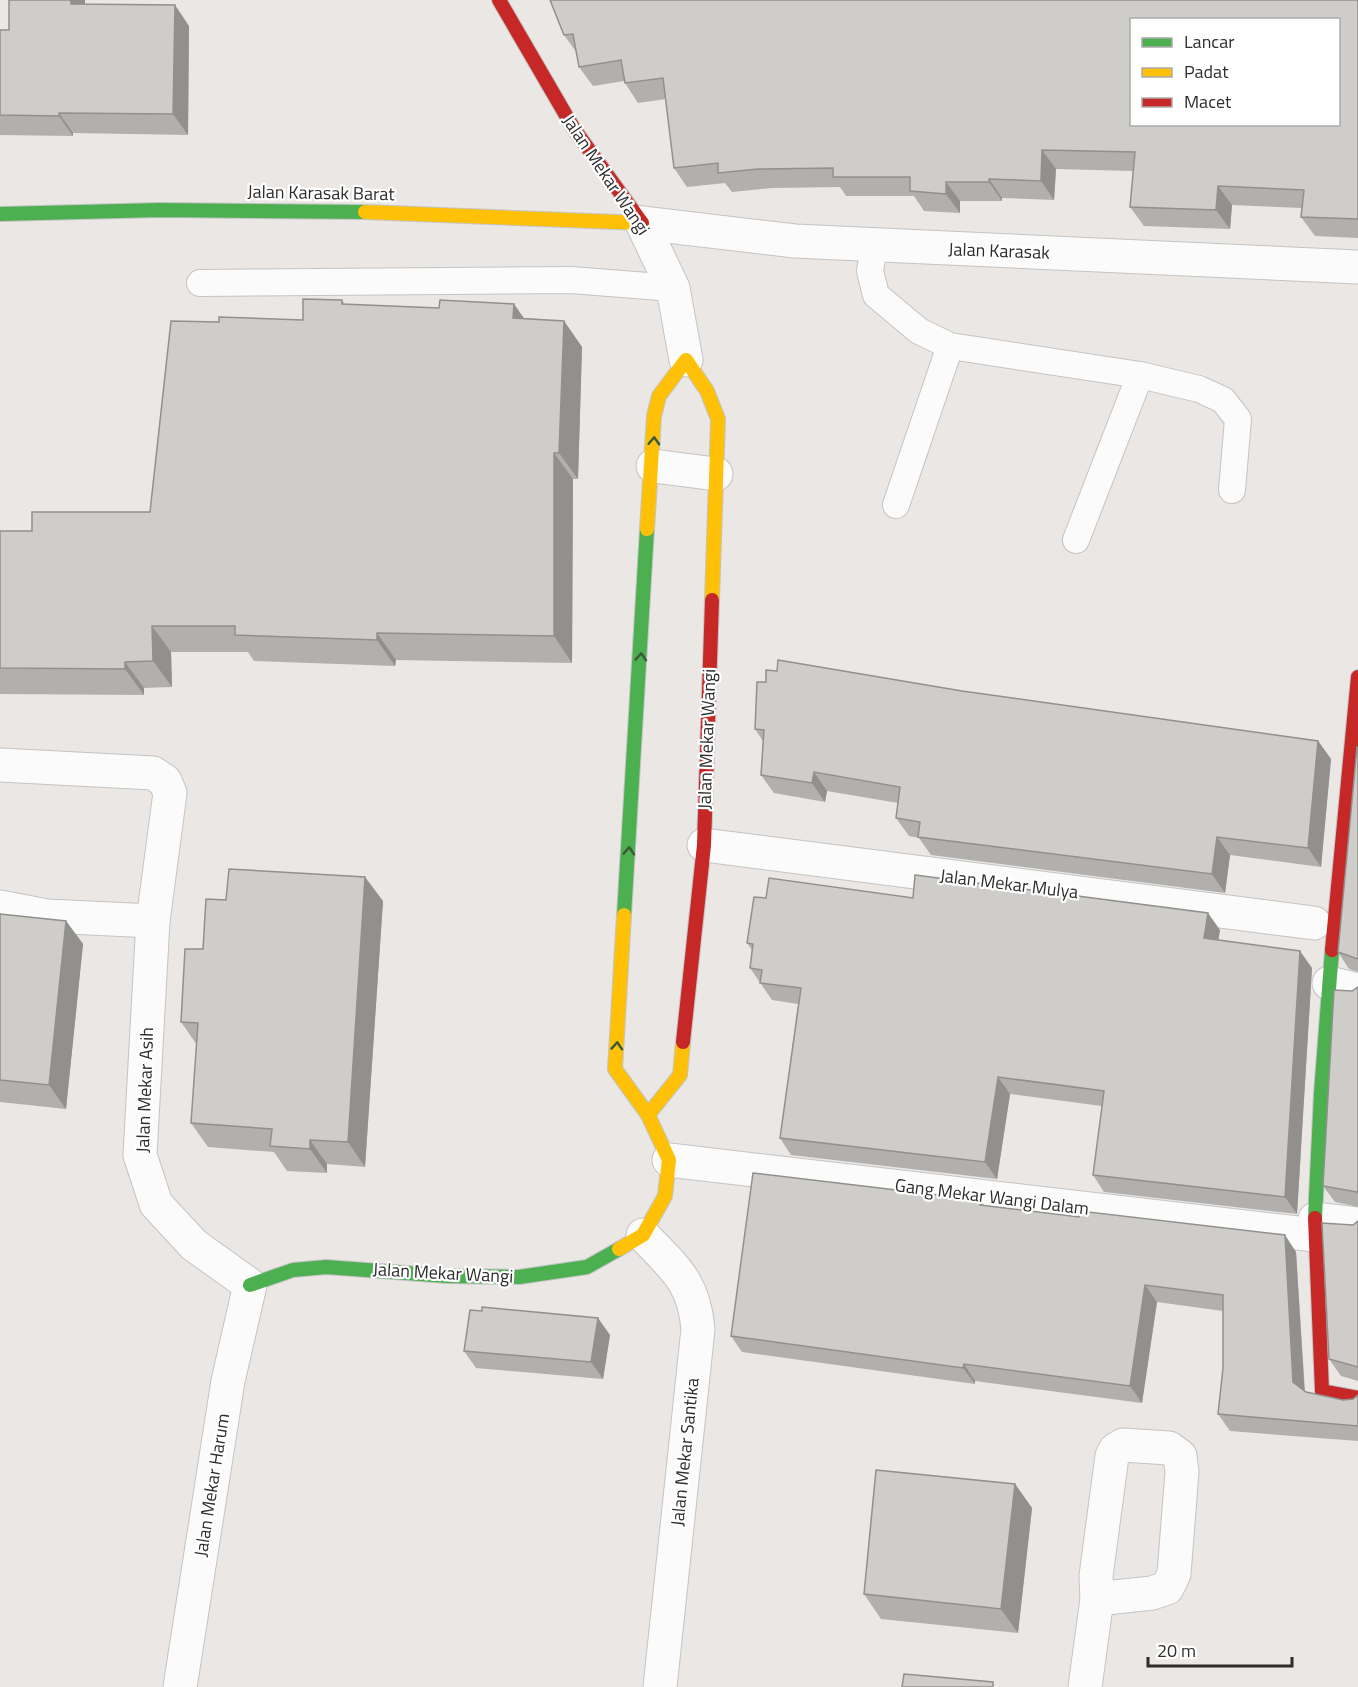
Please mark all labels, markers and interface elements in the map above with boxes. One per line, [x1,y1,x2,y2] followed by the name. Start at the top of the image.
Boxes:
[1130,18,1340,126] legend
[1184,28,1234,55] text: Lancar
[1184,58,1229,85] text: Padat
[1184,88,1232,115] text: Macet
[556,109,657,241] street label: Jalan Mekar Wangi
[247,178,395,207] street label: Jalan Karasak Barat
[948,235,1051,266] street label: Jalan Karasak
[647,436,660,445] one-way arrow
[634,652,647,661] one-way arrow
[691,668,722,810] street label: Jalan Mekar Wangi
[622,847,635,856] one-way arrow
[938,862,1080,905] street label: Jalan Mekar Mulya
[129,1027,160,1153] street label: Jalan Mekar Asih
[610,1041,623,1050] one-way arrow
[894,1171,1091,1222] street label: Gang Mekar Wangi Dalam
[372,1255,514,1290] street label: Jalan Mekar Wangi
[663,1376,706,1528] street label: Jalan Mekar Santika
[187,1411,236,1559] street label: Jalan Mekar Harum
[1148,1630,1292,1668] scale bar
[1157,1637,1196,1664] text: 20 m

